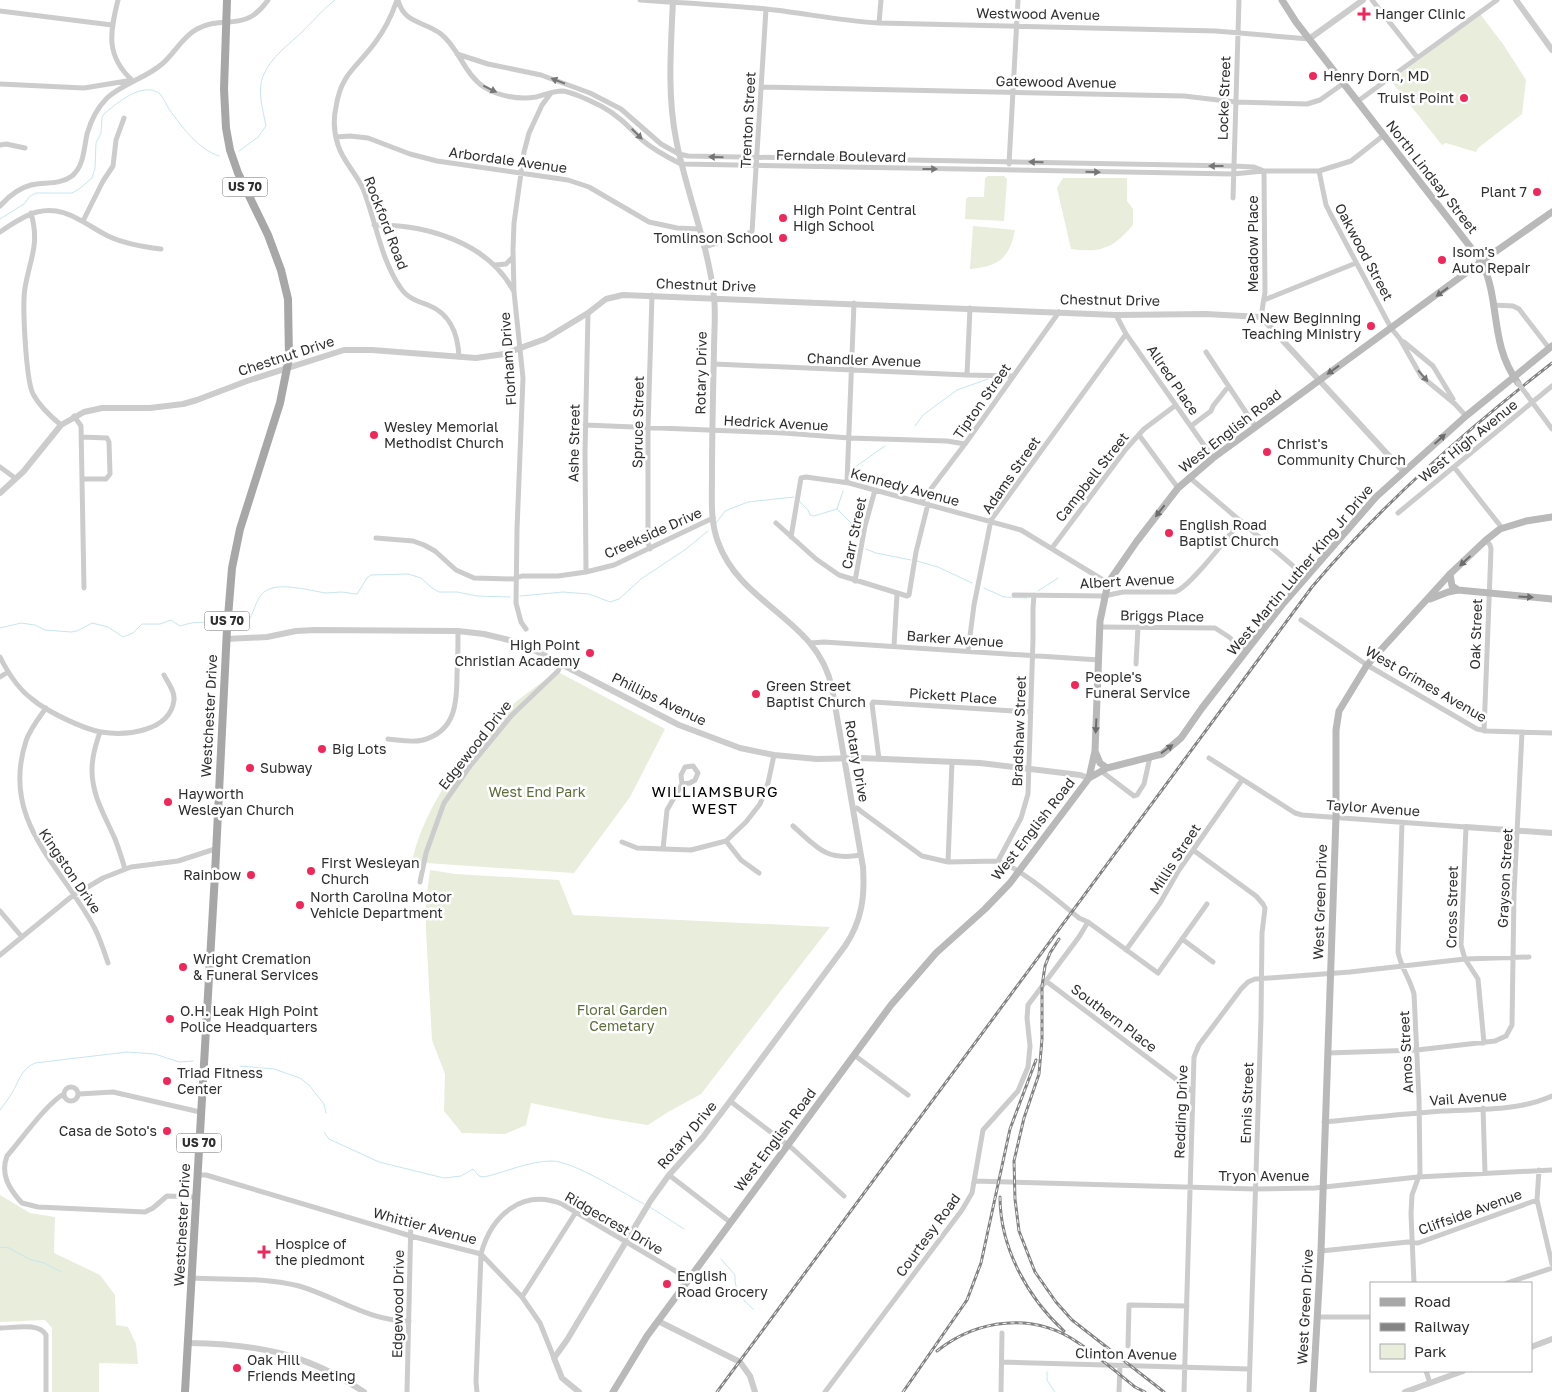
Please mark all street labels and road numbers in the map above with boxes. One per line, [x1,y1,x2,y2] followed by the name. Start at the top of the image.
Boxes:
[976,4,1100,23] street label: Westwood Avenue
[1214,55,1233,141] street label: Locke Street
[736,71,759,169] street label: Trenton Street
[995,72,1117,91] street label: Gatewood Avenue
[1383,117,1482,237] street label: North Lindsay Street
[448,143,568,176] street label: Arbordale Avenue
[776,146,906,165] street label: Ferndale Boulevard
[361,174,412,272] street label: Rockford Road
[222,178,268,196] road number: US 70
[1244,195,1261,293] street label: Meadow Place
[1332,200,1397,303] street label: Oakwood Street
[656,274,756,295] street label: Chestnut Drive
[1060,290,1160,309] street label: Chestnut Drive
[496,312,519,406] street label: Florham Drive
[691,331,710,415] street label: Rotary Drive
[236,332,336,379] street label: Chestnut Drive
[1144,341,1203,418] street label: Allred Place
[807,349,921,370] street label: Chandler Avenue
[949,360,1014,442] street label: Tipton Street
[628,376,647,468] street label: Spruce Street
[1175,385,1284,476] street label: West English Road
[1415,396,1520,486] street label: West High Avenue
[564,404,583,482] street label: Ashe Street
[723,411,829,434] street label: Hedrick Avenue
[1051,428,1132,525] street label: Campbell Street
[978,433,1044,517] street label: Adams Street
[849,464,962,509] street label: Kennedy Avenue
[1223,481,1376,659] street label: West Martin Luther King Jr Drive
[838,495,869,571] street label: Carr Street
[601,503,704,562] street label: Creekside Drive
[1079,570,1175,591] street label: Albert Avenue
[1466,598,1485,670] street label: Oak Street
[1120,606,1204,625] street label: Briggs Place
[204,612,250,630] road number: US 70
[906,627,1004,650] street label: Barker Avenue
[1362,642,1490,725] street label: West Grimes Avenue
[197,654,220,778] street label: Westchester Drive
[609,668,709,729] street label: Phillips Avenue
[1008,675,1029,787] street label: Bradshaw Street
[908,684,998,707] street label: Pickett Place
[435,697,515,793] street label: Edgewood Drive
[842,718,873,803] street label: Rotary Drive
[987,774,1078,883] street label: West English Road
[1326,796,1421,819] street label: Taylor Avenue
[1145,820,1204,897] street label: Millis Street
[36,825,105,916] street label: Kingston Drive
[1493,828,1516,928] street label: Grayson Street
[1309,844,1330,960] street label: West Green Drive
[1442,865,1461,949] street label: Cross Street
[1068,980,1161,1055] street label: Southern Place
[1395,1010,1416,1094] street label: Amos Street
[1237,1062,1256,1144] street label: Ennis Street
[1170,1065,1191,1159] street label: Redding Drive
[730,1085,819,1195] street label: West English Road
[1429,1086,1507,1109] street label: Vail Avenue
[653,1097,720,1172] street label: Rotary Drive
[176,1134,222,1152] road number: US 70
[170,1163,193,1287] street label: Westchester Drive
[1219,1167,1309,1184] street label: Tryon Avenue
[1416,1185,1524,1238] street label: Cliffside Avenue
[562,1187,667,1258] street label: Ridgecrest Drive
[892,1190,964,1280] street label: Courtesy Road
[371,1203,479,1248] street label: Whittier Avenue
[1293,1249,1316,1365] street label: West Green Drive
[388,1250,407,1358] street label: Edgewood Drive
[1075,1344,1177,1363] street label: Clinton Avenue

